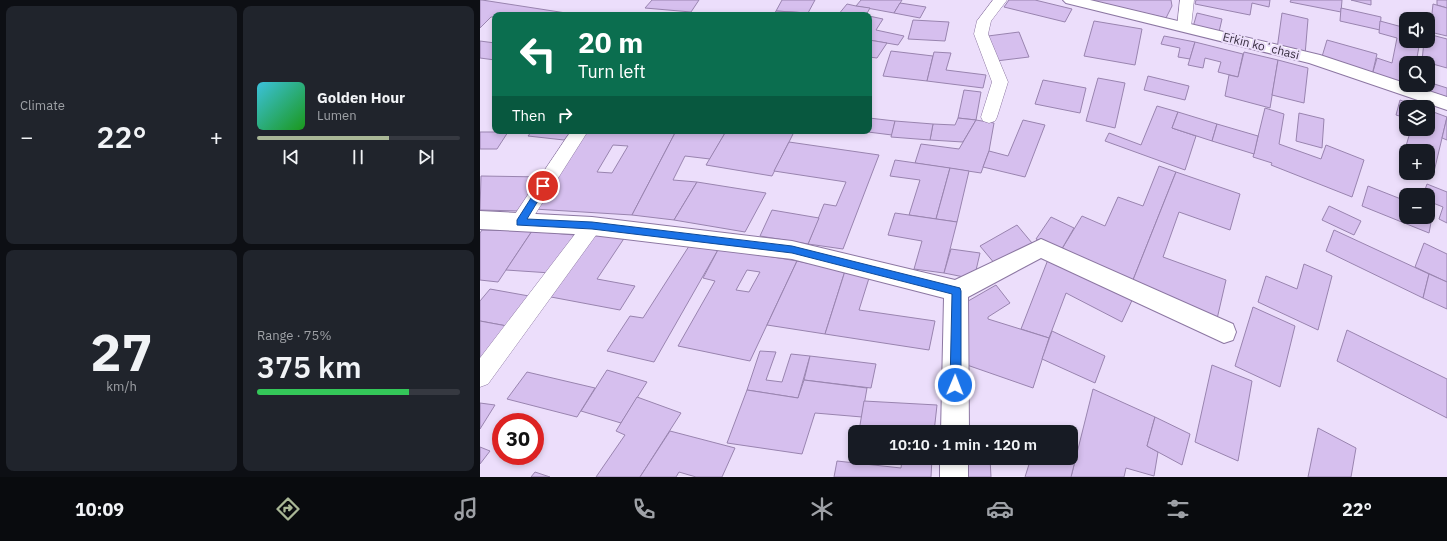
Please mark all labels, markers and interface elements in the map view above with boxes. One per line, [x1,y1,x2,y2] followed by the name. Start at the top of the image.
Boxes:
[1399,12,1435,224] map controls
[1399,12,1435,48] button: sound
[578,24,643,61] text: 20 m
[512,28,564,80] icon: left
[1221,29,1301,62] street label: Erkin koʻchasi
[1399,56,1435,92] button: search
[578,60,646,83] text: Turn left
[317,88,405,107] text: Golden Hour
[20,97,65,114] text: Climate
[1399,100,1435,136] button: layers
[554,104,576,126] icon: right
[512,106,546,125] text: Then
[317,107,357,124] text: Lumen
[96,117,147,156] text: 22°
[20,122,33,151] text: −
[210,122,223,151] text: +
[1399,144,1435,180] button: +
[280,146,302,168] icon: previous
[347,146,369,168] icon: pause
[415,146,437,168] icon: next
[526,169,560,203] pin
[532,175,554,197] icon: arrive
[1399,188,1435,224] button: −
[90,318,153,385] text: 27
[257,327,331,344] text: Range · 75%
[257,347,362,386] text: 375 km
[934,364,976,406] position arrow
[106,378,137,395] text: km/h
[492,413,544,465] speed limit sign: 30
[889,435,1037,454] text: 10:10 · 1 min · 120 m
[274,495,302,523] icon: directions
[452,495,480,523] icon: music
[630,495,658,523] icon: phone
[808,495,836,523] icon: climate
[986,495,1014,523] icon: car
[1164,495,1192,523] icon: filters
[75,498,124,521] text: 10:09
[1342,498,1372,521] text: 22°

